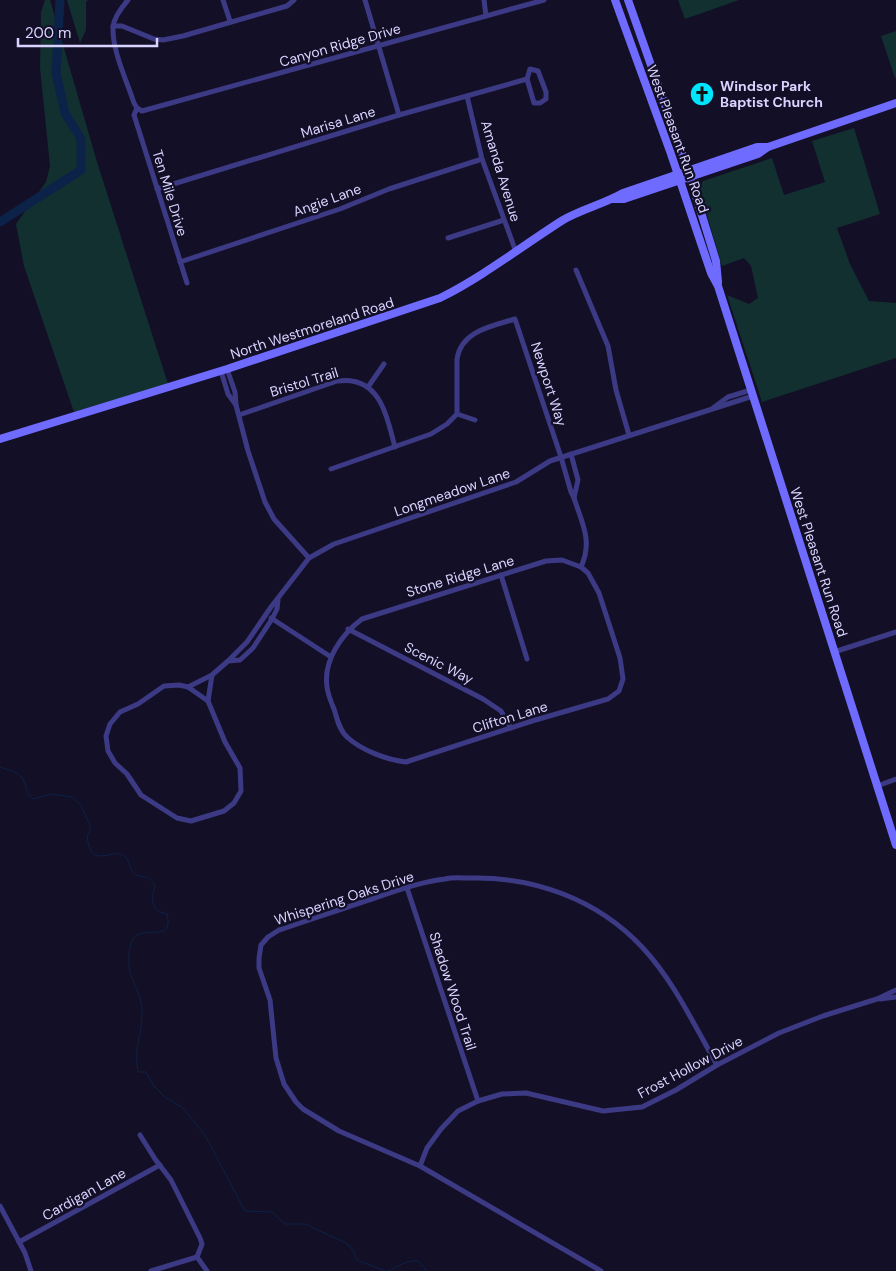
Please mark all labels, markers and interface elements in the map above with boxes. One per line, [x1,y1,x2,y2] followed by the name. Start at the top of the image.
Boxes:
[18,15,156,47] scale bar
[277,19,403,71] street label: Canyon Ridge Drive
[25,23,71,43] text: 200 m
[643,63,713,215] street label: West Pleasant Run Road
[720,77,823,111] place label: Windsor Park Baptist Church
[689,81,715,107] church icon: Windsor Park Baptist Church
[298,102,378,142] street label: Marisa Lane
[477,118,525,224] street label: Amanda Avenue
[148,148,192,238] street label: Ten Mile Drive
[290,179,364,221] street label: Angie Lane
[228,293,396,363] street label: North Westmoreland Road
[527,340,571,429] street label: Newport Way
[268,363,340,401] street label: Bristol Trail
[392,464,512,520] street label: Longmeadow Lane
[786,485,852,639] street label: West Pleasant Run Road
[404,551,516,601] street label: Stone Ridge Lane
[401,638,477,688] street label: Scenic Way
[470,697,550,737] street label: Clifton Lane
[272,867,416,929] street label: Whispering Oaks Drive
[425,930,481,1052] street label: Shadow Wood Trail
[634,1032,746,1102] street label: Frost Hollow Drive
[39,1164,129,1224] street label: Cardigan Lane

